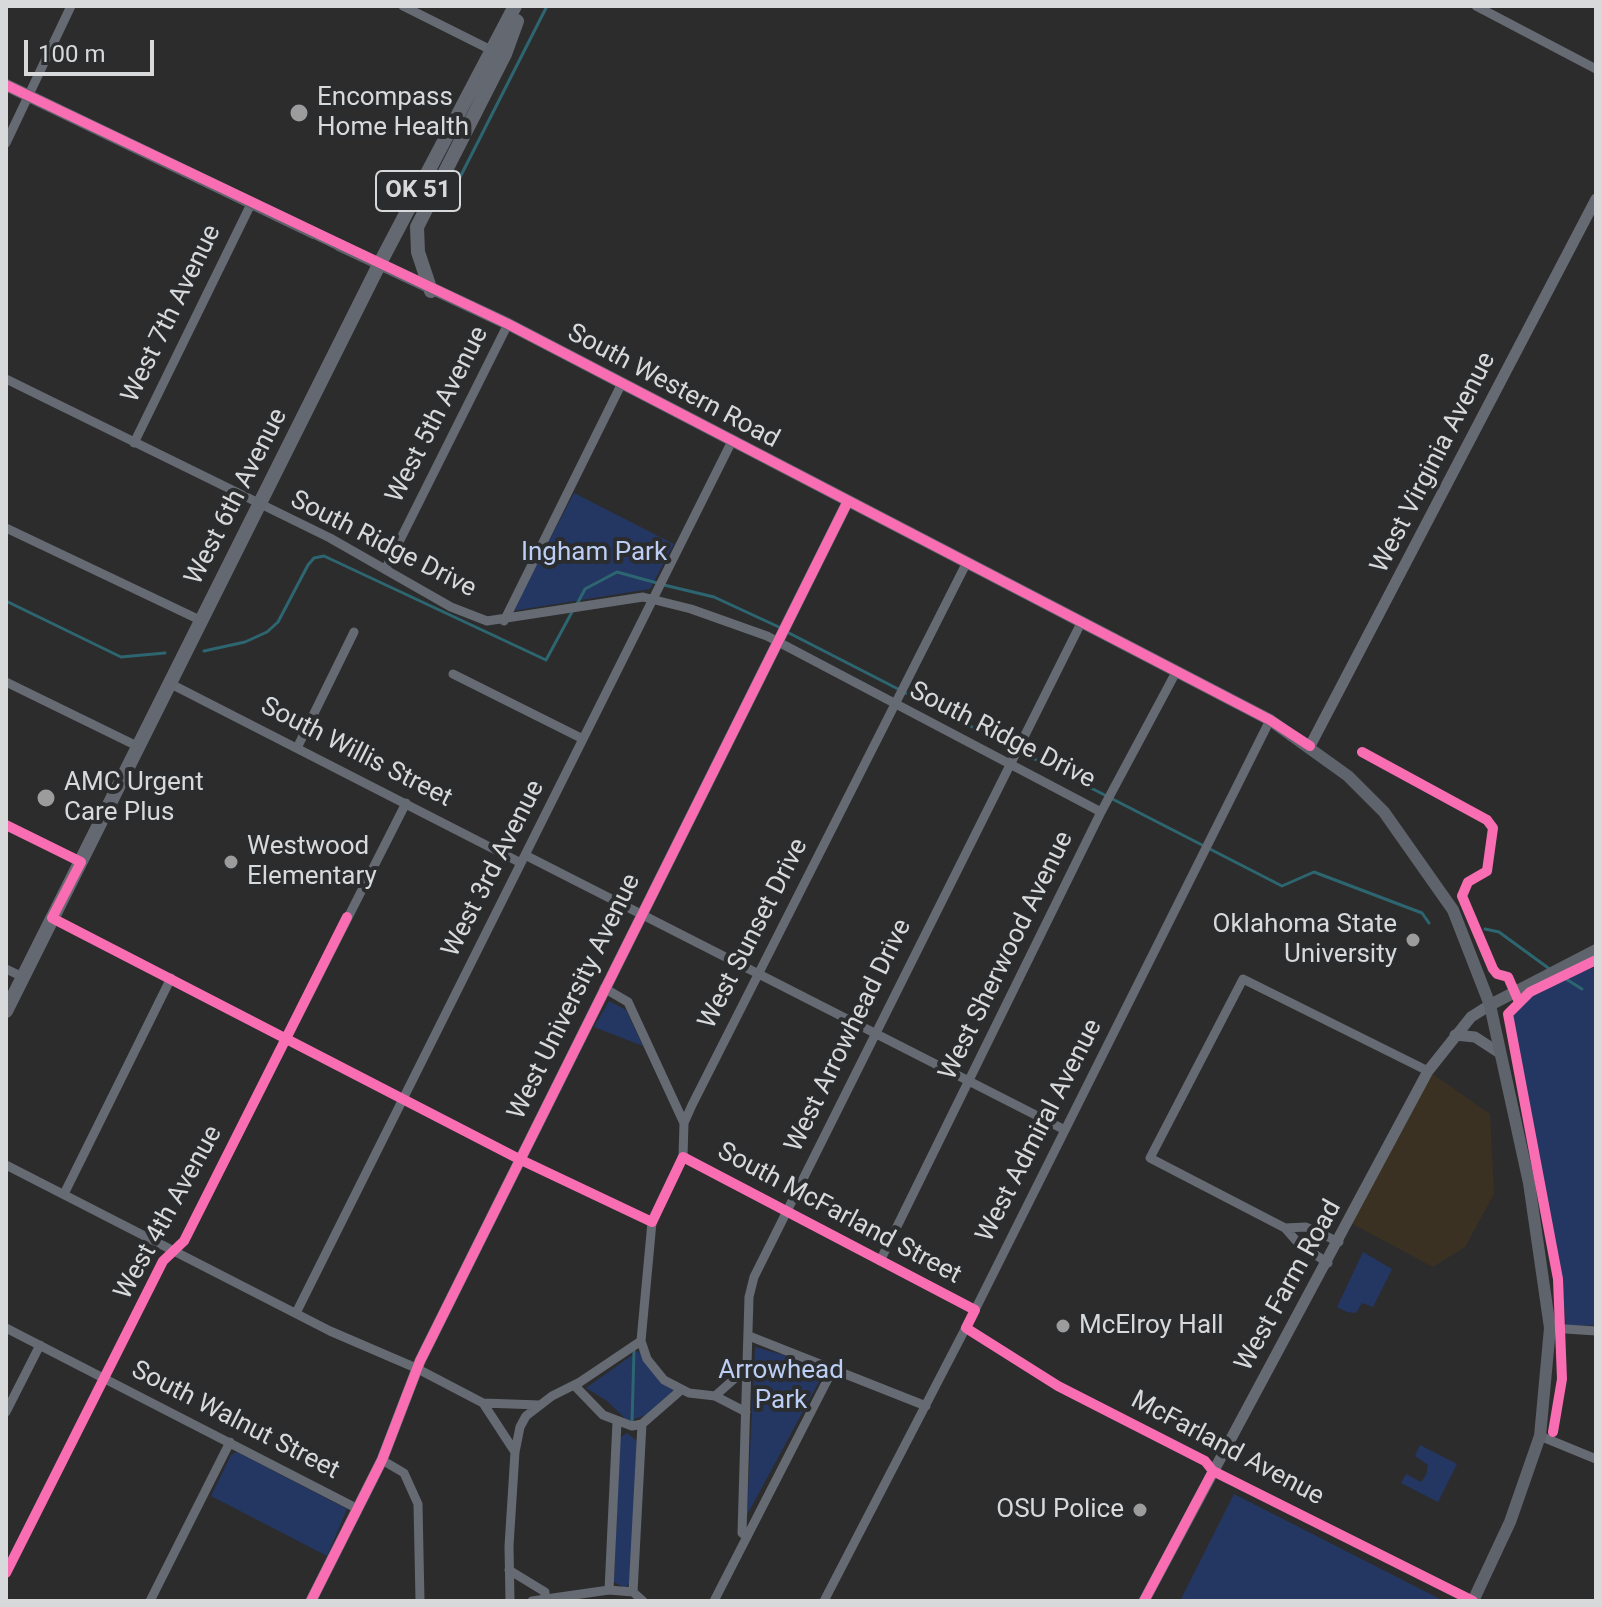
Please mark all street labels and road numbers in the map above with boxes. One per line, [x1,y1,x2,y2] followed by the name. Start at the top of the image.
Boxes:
[376,171,460,211] road number: OK 51
[116,220,228,408] street label: West 7th Avenue
[562,318,784,456] street label: South Western Road
[380,322,496,508] street label: West 5th Avenue
[1365,347,1503,579] street label: West Virginia Avenue
[179,404,295,590] street label: West 6th Avenue
[285,485,481,605] street label: South Ridge Drive
[904,676,1100,796] street label: South Ridge Drive
[255,691,457,815] street label: South Willis Street
[436,775,552,963] street label: West 3rd Avenue
[933,827,1081,1085] street label: West Sherwood Avenue
[693,834,815,1034] street label: West Sunset Drive
[502,869,648,1125] street label: West University Avenue
[779,914,919,1158] street label: West Arrowhead Drive
[970,1014,1110,1248] street label: West Admiral Avenue
[108,1121,230,1305] street label: West 4th Avenue
[712,1136,966,1292] street label: South McFarland Street
[1229,1195,1349,1377] street label: West Farm Road
[126,1355,344,1487] street label: South Walnut Street
[1125,1385,1329,1513] street label: McFarland Avenue

